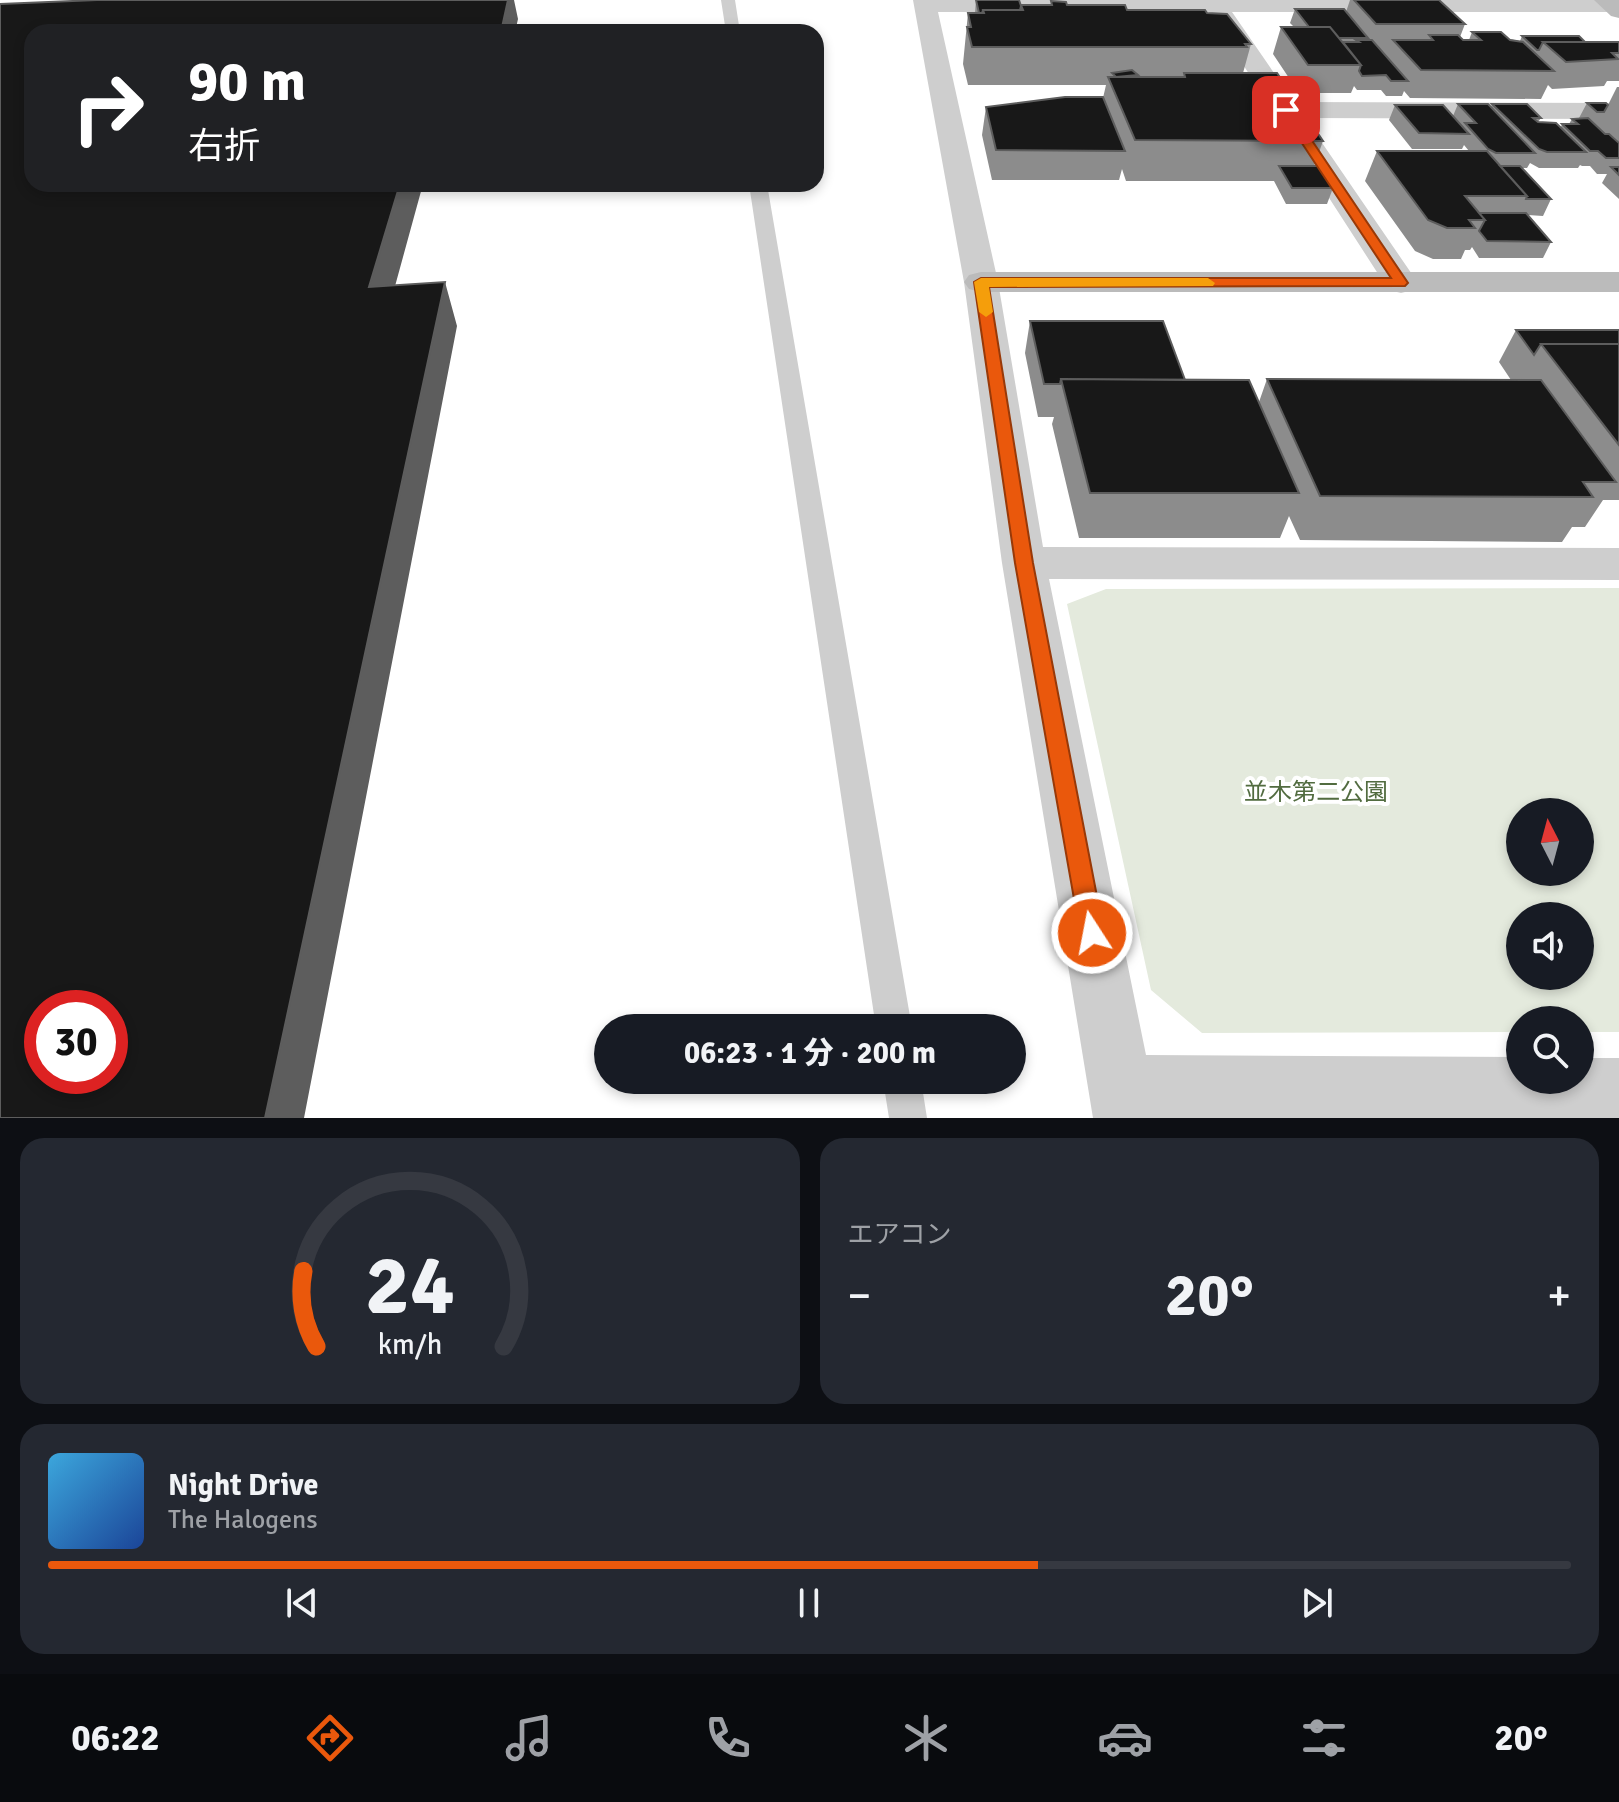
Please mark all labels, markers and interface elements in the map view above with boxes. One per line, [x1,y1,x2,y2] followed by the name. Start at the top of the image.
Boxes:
[188,47,306,116] text: 90 m
[56,56,160,160] icon: right
[1252,76,1320,144] pin
[1264,88,1308,132] icon: arrive
[188,124,260,169] text: 右折
[1244,777,1388,807] park label: 並木第二公園
[1506,798,1594,886] north arrow
[1506,798,1594,1094] map controls
[1050,891,1134,975] position arrow
[1506,902,1594,990] button: sound
[24,990,128,1094] speed limit sign: 30
[1506,1006,1594,1094] button: search
[684,1035,936,1072] text: 06:23 · 1 分 · 200 m
[848,1219,952,1251] text: エアコン
[365,1235,455,1337] text: 24
[1165,1259,1254,1333] text: 20°
[848,1269,871,1323] text: −
[1547,1269,1571,1323] text: +
[377,1327,442,1362] text: km/h
[168,1467,318,1504] text: Night Drive
[168,1504,318,1536] text: The Halogens
[280,1581,324,1625] icon: previous
[787,1581,831,1625] icon: pause
[1295,1581,1339,1625] icon: next
[302,1710,358,1766] icon: directions
[501,1710,557,1766] icon: music
[700,1710,756,1766] icon: phone
[898,1710,954,1766] icon: climate
[1097,1710,1153,1766] icon: car
[1296,1710,1352,1766] icon: filters
[71,1716,160,1761] text: 06:22
[1494,1716,1548,1761] text: 20°

